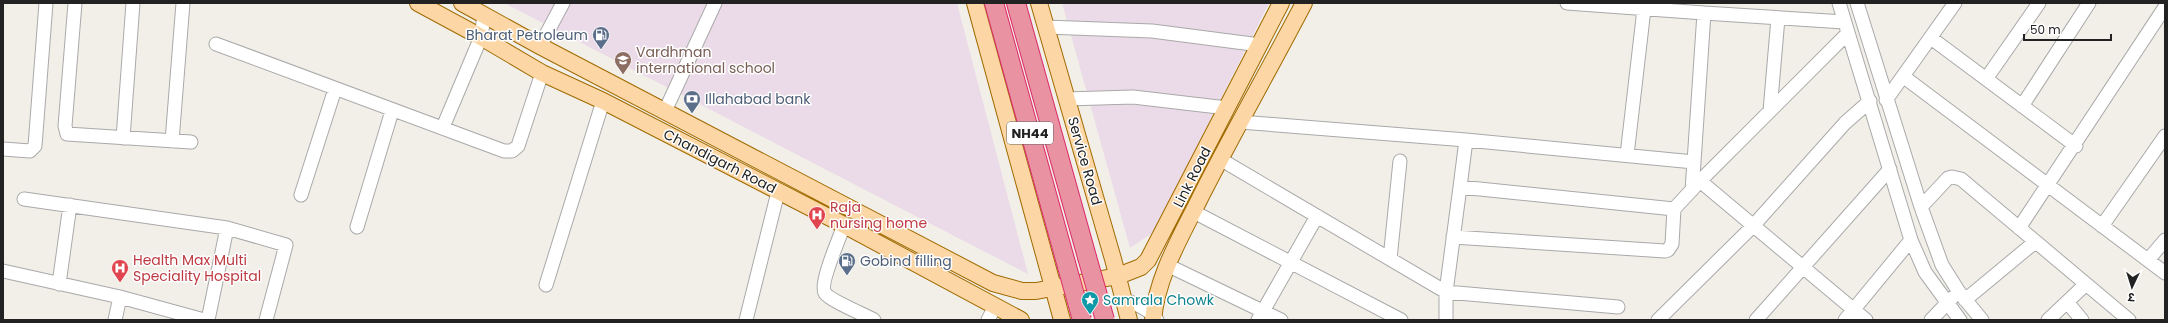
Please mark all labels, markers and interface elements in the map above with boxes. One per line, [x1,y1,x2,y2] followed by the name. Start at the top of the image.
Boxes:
[2024,16,2111,42] scale bar
[2030,21,2061,38] text: 50 m
[466,25,588,45] place label: Bharat Petroleum
[591,25,611,50] fuel station icon: Bharat Petroleum
[636,42,775,78] place label: Vardhman international school
[613,50,633,75] school or university icon: Vardhman international school
[682,89,702,114] bank icon: Illahabad bank
[705,89,811,109] place label: Illahabad bank
[1063,115,1107,207] street label: Service Road
[1007,122,1053,144] road number: NH44
[660,124,780,198] street label: Chandigarh Road
[1168,143,1216,211] street label: Link Road
[830,197,927,233] place label: Raja nursing home
[807,205,827,230] hospital icon: Raja nursing home
[133,250,261,286] place label: Health Max Multi Speciality Hospital
[837,251,857,276] fuel station icon: Gobind filling
[860,251,952,271] place label: Gobind filling
[110,258,130,283] hospital icon: Health Max Multi Speciality Hospital
[2112,267,2152,307] north arrow
[2127,289,2136,305] text: उ
[1080,290,1100,315] place icon: Samrala Chowk
[1103,290,1215,310] place label: Samrala Chowk

